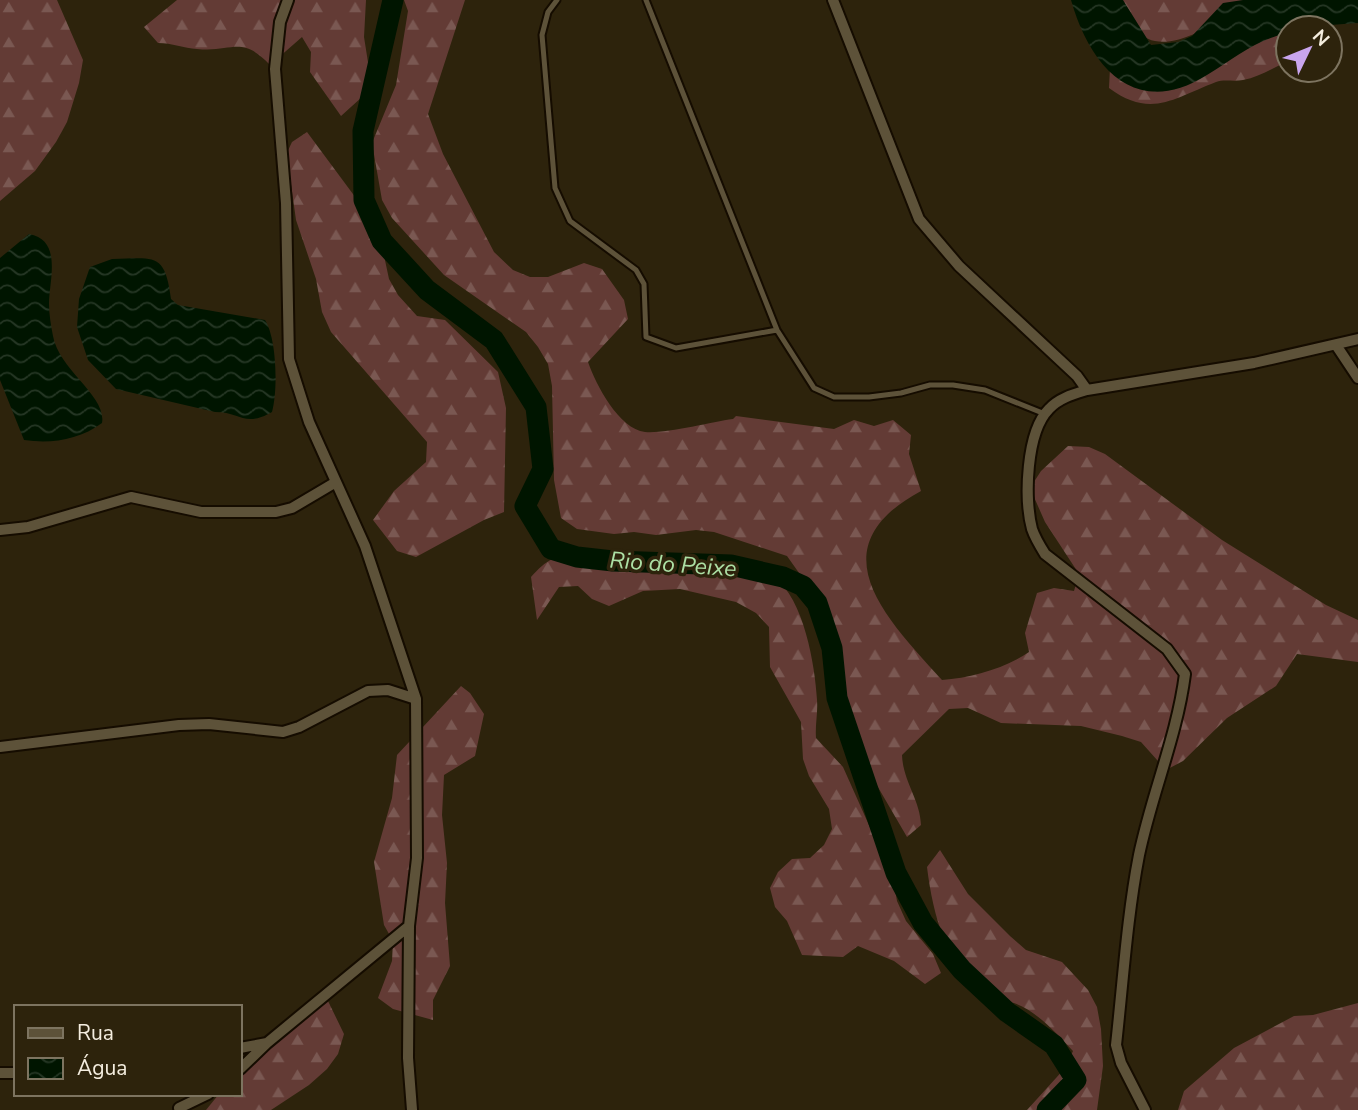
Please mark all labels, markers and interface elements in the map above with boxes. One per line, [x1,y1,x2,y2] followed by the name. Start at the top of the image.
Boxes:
[1274,14,1344,84] north arrow
[1306,24,1335,52] text: N
[608,545,737,584] water label: Rio do Peixe
[14,1005,242,1096] legend
[77,1019,114,1047] text: Rua
[77,1054,127,1082] text: Água

